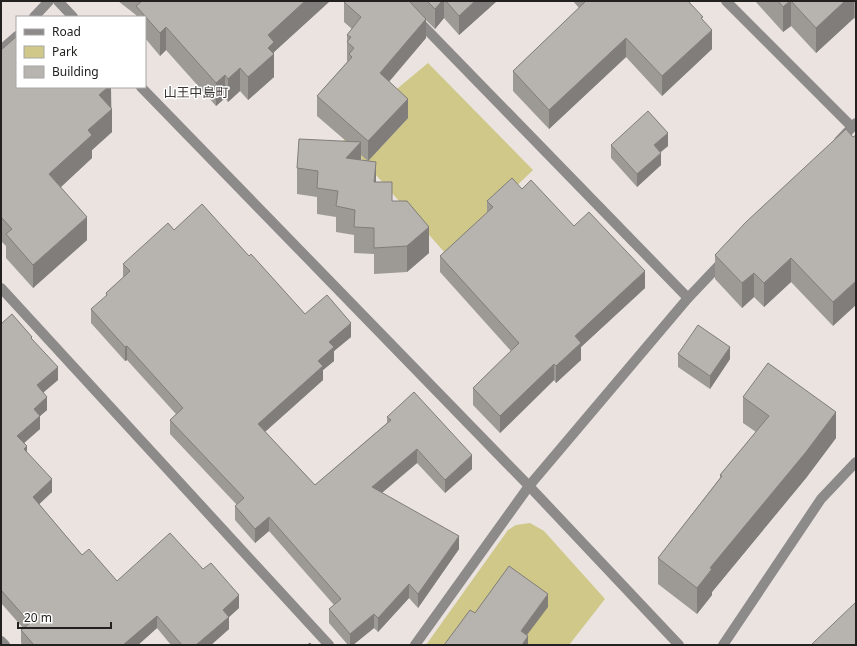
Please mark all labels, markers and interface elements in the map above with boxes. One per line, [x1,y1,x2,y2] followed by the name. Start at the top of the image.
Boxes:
[16,16,146,88] legend
[52,23,81,40] text: Road
[52,43,78,60] text: Park
[52,63,99,80] text: Building
[163,83,229,101] district label: 山王中島町
[18,604,111,630] scale bar
[24,609,52,626] text: 20 m

